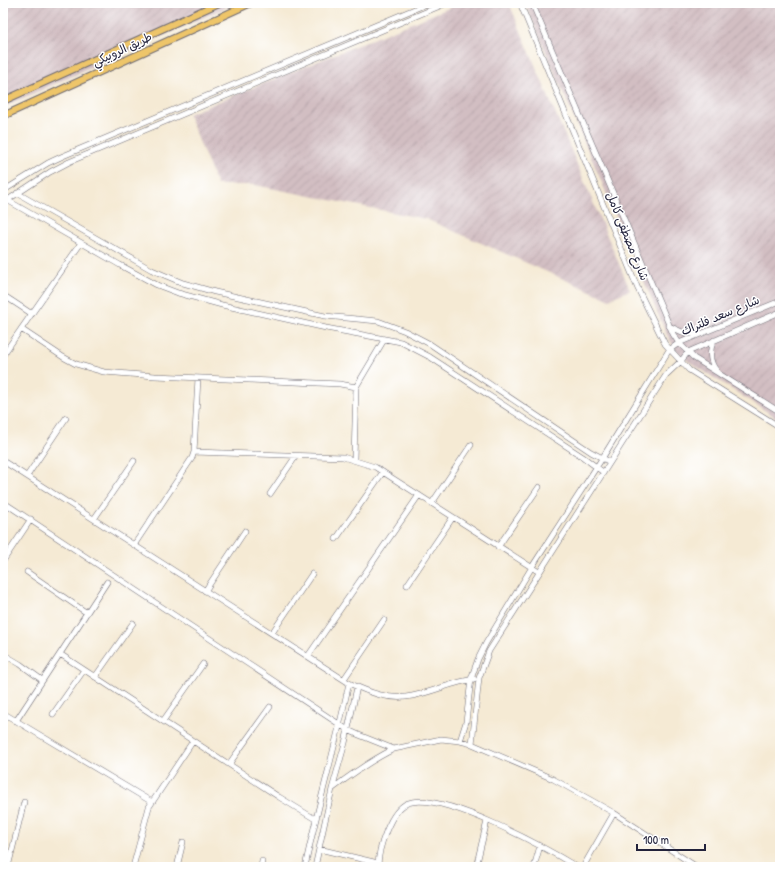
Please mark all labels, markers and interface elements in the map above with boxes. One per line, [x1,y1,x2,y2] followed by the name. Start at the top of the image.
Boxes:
[89,28,156,73] street label: طريق الروبيكي
[602,189,654,283] street label: شارع مصطفى كامل
[678,291,762,340] street label: شارع سعد فلتراك
[637,826,705,852] scale bar
[643,831,669,848] text: 100 m

